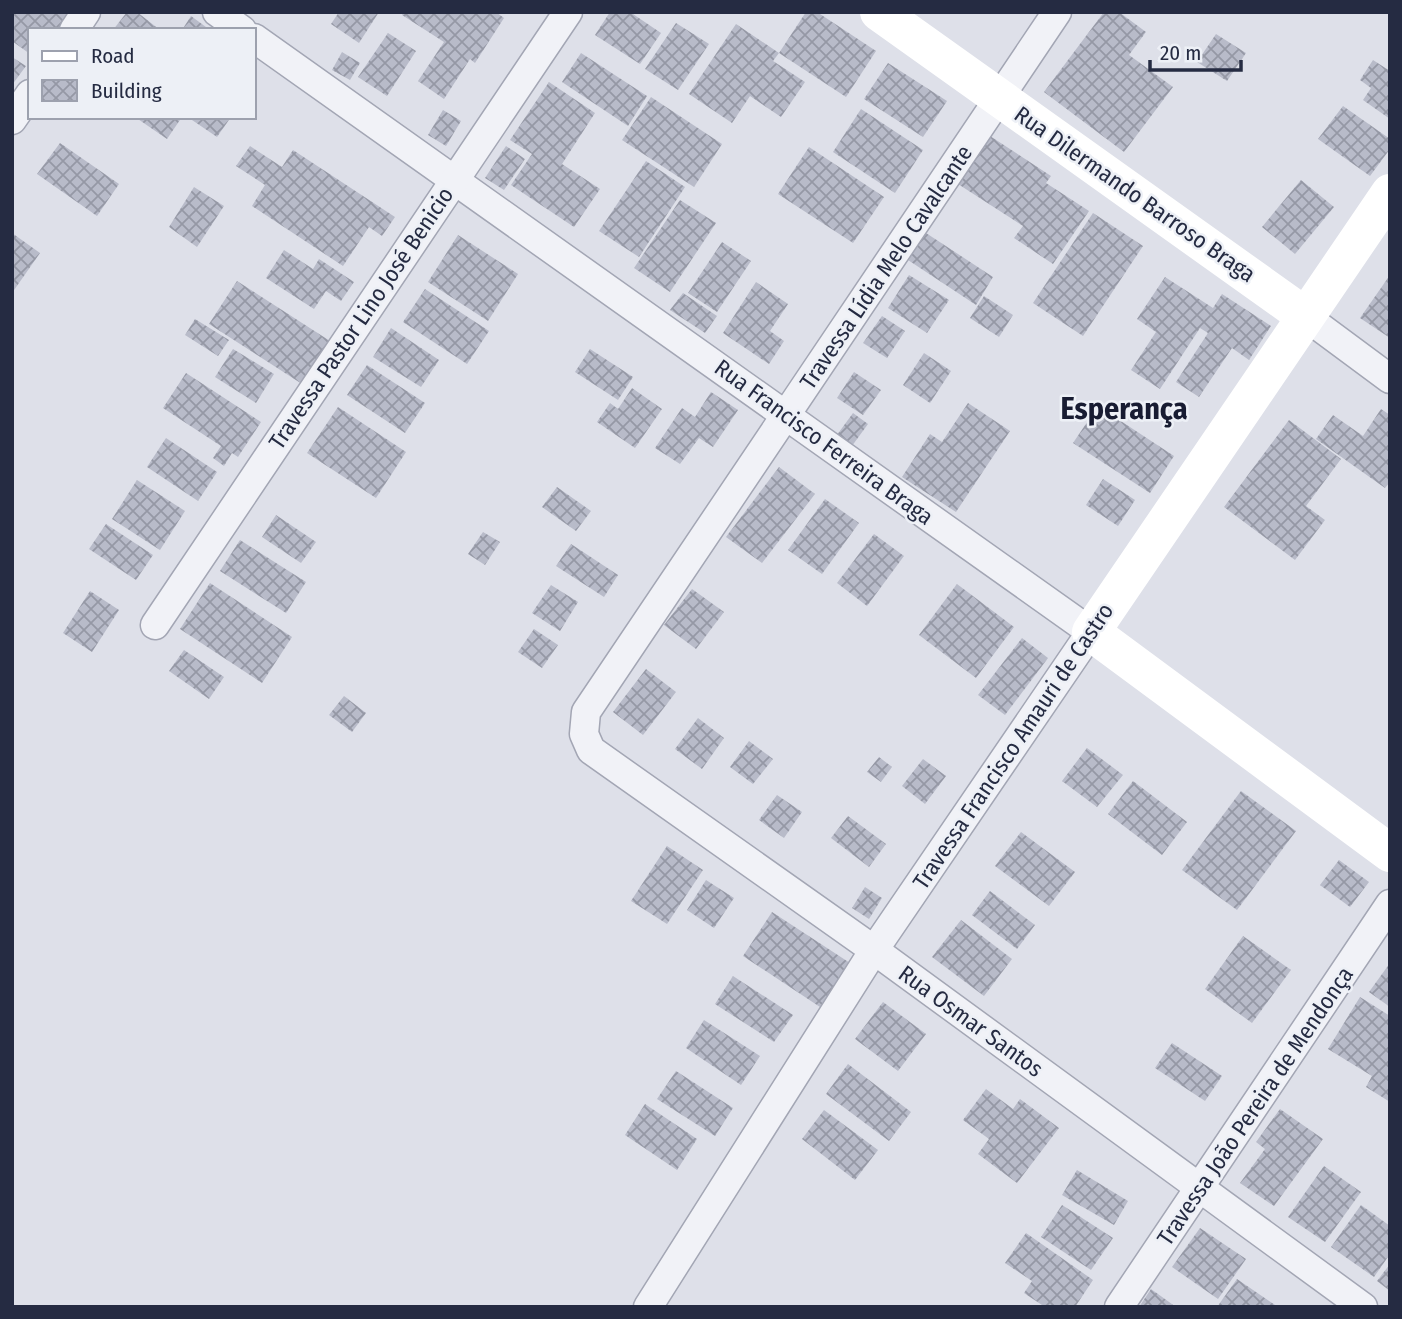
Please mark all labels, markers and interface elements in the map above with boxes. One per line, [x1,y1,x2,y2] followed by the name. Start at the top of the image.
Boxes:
[28,28,256,119] legend
[1150,28,1241,72] scale bar
[1160,40,1201,66] text: 20 m
[91,43,135,69] text: Road
[91,78,162,104] text: Building
[1009,100,1261,288] street label: Rua Dilermando Barroso Braga
[794,140,978,394] street label: Travessa Lídia Melo Cavalcante
[263,182,459,454] street label: Travessa Pastor Lino José Benicio
[709,353,939,531] street label: Rua Francisco Ferreira Braga
[1060,391,1188,428] district label: Esperança
[907,598,1119,894] street label: Travessa Francisco Amauri de Castro
[893,959,1049,1083] street label: Rua Osmar Santos
[1151,961,1359,1251] street label: Travessa João Pereira de Mendonça

